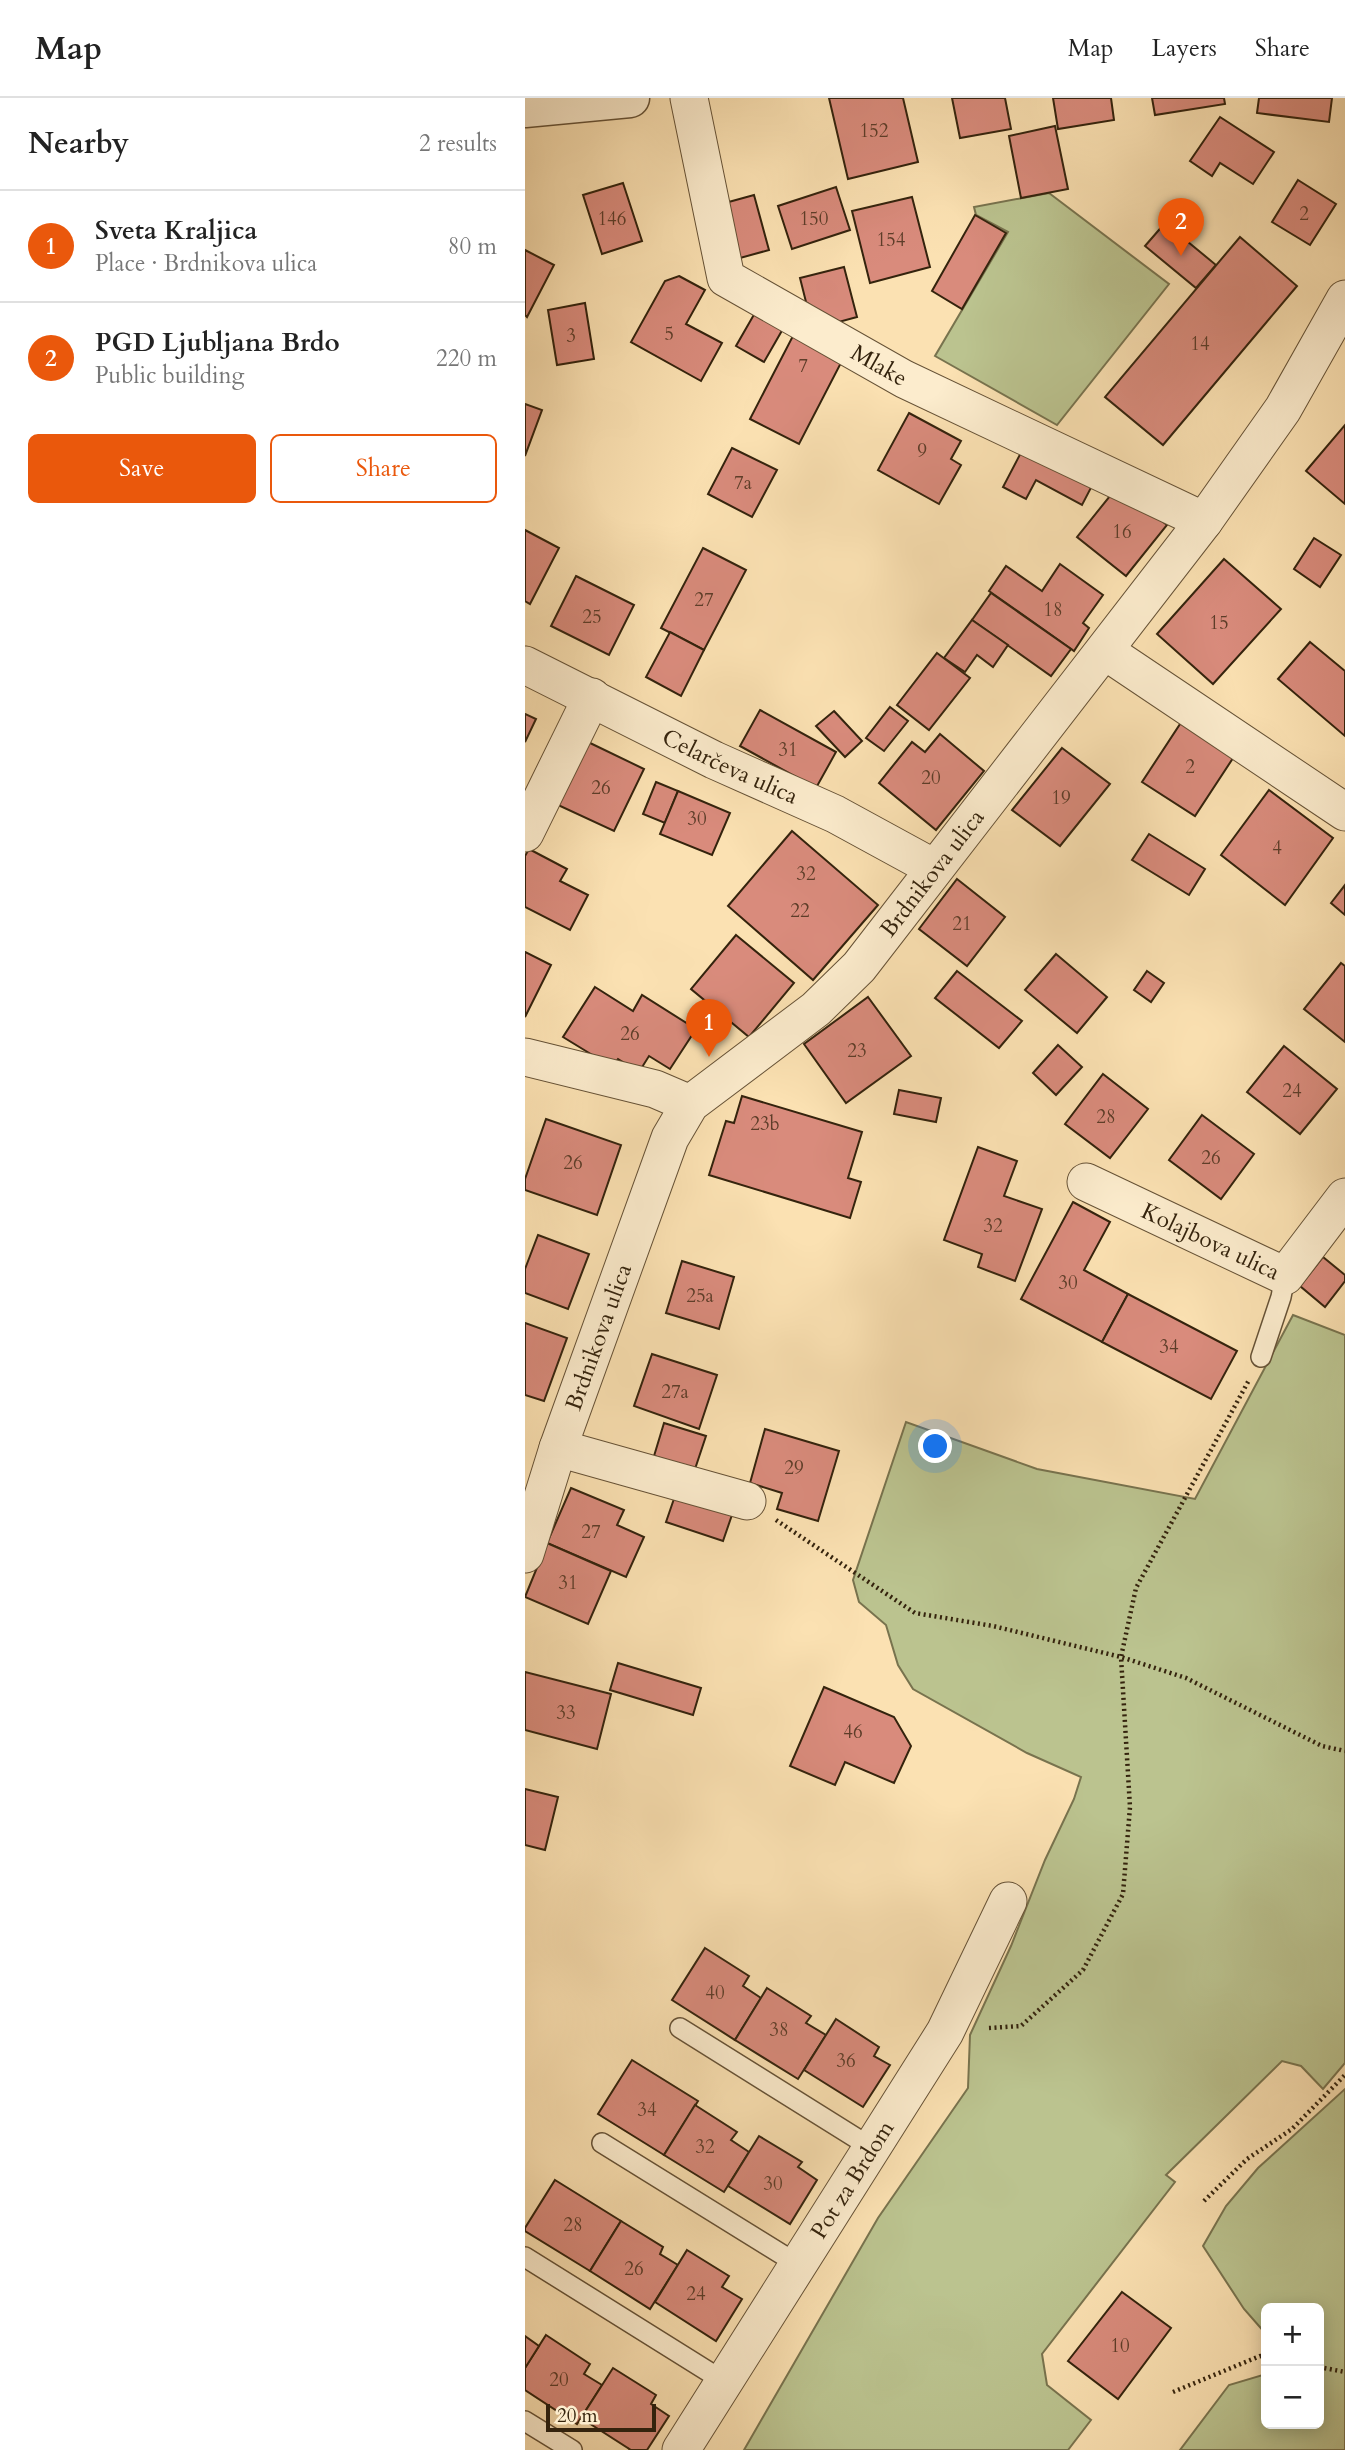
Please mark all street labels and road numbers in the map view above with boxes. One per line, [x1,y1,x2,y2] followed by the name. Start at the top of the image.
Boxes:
[845,337,913,394] street label: Mlake
[657,722,803,812] street label: Celarčeva ulica
[873,803,992,943] street label: Brdnikova ulica
[1136,1195,1285,1287] street label: Kolajbova ulica
[558,1260,639,1415] street label: Brdnikova ulica
[803,2114,902,2245] street label: Pot za Brdom

